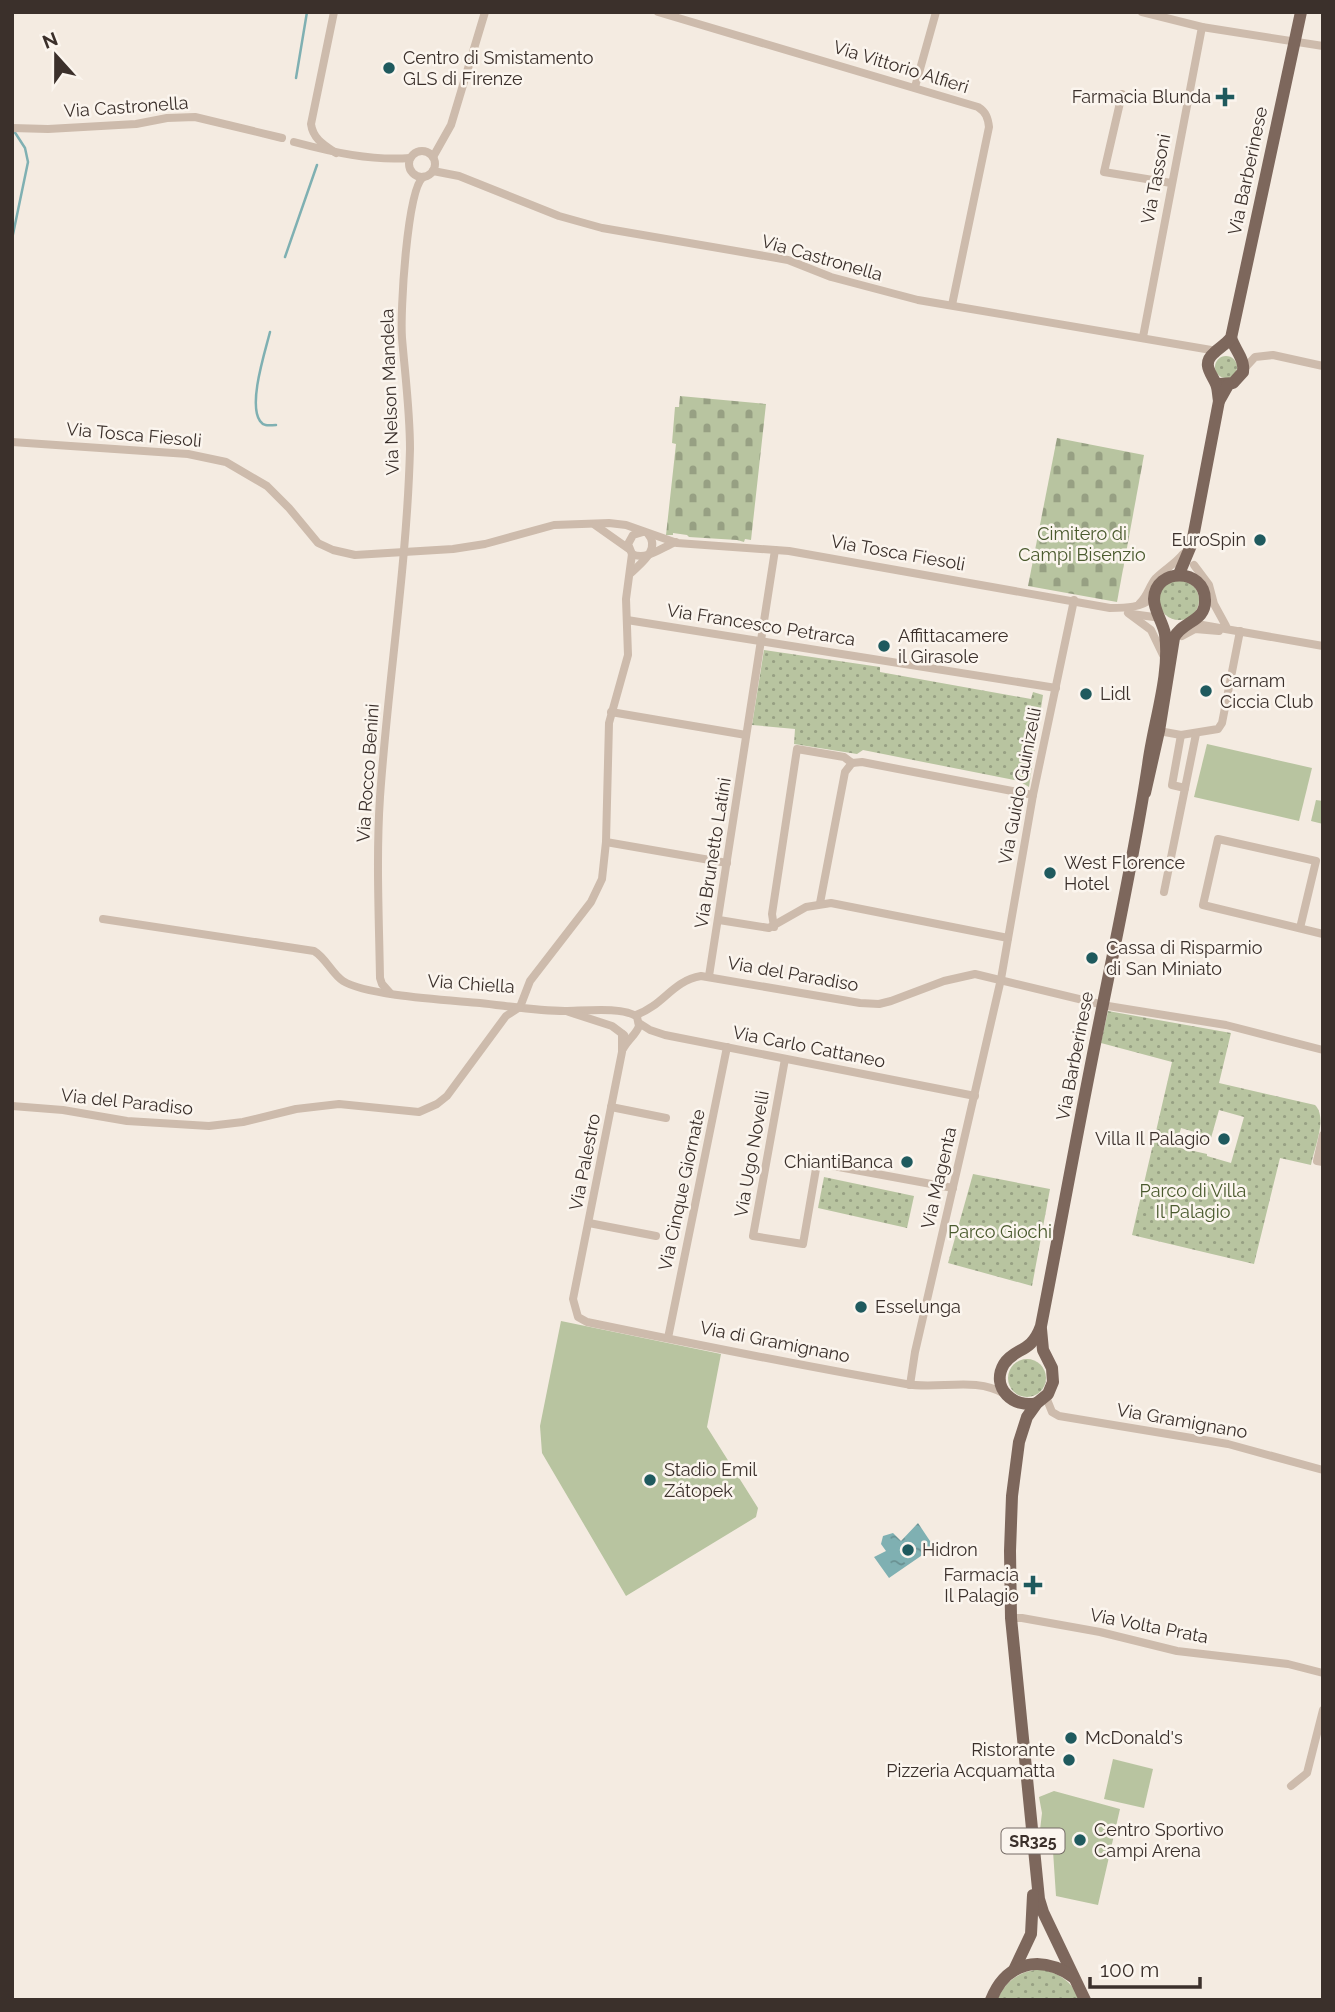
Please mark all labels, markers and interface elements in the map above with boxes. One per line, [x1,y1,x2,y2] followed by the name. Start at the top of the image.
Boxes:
[21,21,91,91] north arrow
[39,27,61,53] text: N
[831,36,971,97] street label: Via Vittorio Alfieri
[403,47,594,89] place label: Centro di Smistamento GLS di Firenze
[381,60,397,76] marker: Centro di Smistamento GLS di Firenze
[1072,86,1211,107] place label: Farmacia Blunda
[1217,89,1233,105] marker: Farmacia Blunda
[63,92,189,121] street label: Via Castronella
[1224,104,1271,237] street label: Via Barberinese
[1136,132,1175,226] street label: Via Tassoni
[759,230,885,285] street label: Via Castronella
[376,308,403,476] street label: Via Nelson Mandela
[65,418,203,451] street label: Via Tosca Fiesoli
[1018,523,1146,565] park label: Cimitero di Campi Bisenzio
[1171,529,1246,550] place label: EuroSpin
[829,530,967,575] street label: Via Tosca Fiesoli
[1252,532,1268,548] marker: EuroSpin
[665,599,857,650] street label: Via Francesco Petrarca
[898,625,1009,667] place label: Affittacamere il Girasole
[876,638,892,654] marker: Affittacamere il Girasole
[1220,670,1313,712] place label: Carnam Ciccia Club
[1100,683,1131,704] place label: Lidl
[1198,683,1214,699] marker: Carnam Ciccia Club
[1078,686,1094,702] marker: Lidl
[352,703,383,843] street label: Via Rocco Benini
[994,706,1045,866] street label: Via Guido Guinizelli
[690,776,735,930] street label: Via Brunetto Latini
[1064,852,1186,894] place label: West Florence Hotel
[1042,865,1058,881] marker: West Florence Hotel
[1106,937,1263,979] place label: Cassa di Risparmio di San Miniato
[1084,950,1100,966] marker: Cassa di Risparmio di San Miniato
[726,952,861,995] street label: Via del Paradiso
[427,970,515,997] street label: Via Chiella
[1052,989,1097,1122] street label: Via Barberinese
[731,1021,887,1072] street label: Via Carlo Cattaneo
[60,1084,194,1119] street label: Via del Paradiso
[730,1089,773,1219] street label: Via Ugo Novelli
[654,1107,709,1273] street label: Via Cinque Giornate
[565,1111,604,1212] street label: Via Palestro
[917,1125,960,1231] street label: Via Magenta
[1095,1128,1210,1149] place label: Villa Il Palagio
[1216,1131,1232,1147] marker: Villa Il Palagio
[784,1151,893,1172] place label: ChiantiBanca
[899,1154,915,1170] marker: ChiantiBanca
[1140,1180,1246,1222] park label: Parco di Villa Il Palagio
[948,1221,1052,1242] park label: Parco Giochi
[875,1296,961,1317] place label: Esselunga
[853,1299,869,1315] marker: Esselunga
[698,1317,852,1366] street label: Via di Gramignano
[1115,1399,1249,1442] street label: Via Gramignano
[664,1459,757,1501] place label: Stadio Emil Zátopek
[642,1472,658,1488] marker: Stadio Emil Zátopek
[922,1539,978,1560] place label: Hidron
[900,1542,916,1558] marker: Hidron
[943,1564,1019,1606] place label: Farmacia Il Palagio
[1025,1577,1041,1593] marker: Farmacia Il Palagio
[1088,1604,1210,1647] street label: Via Volta Prata
[1085,1727,1183,1748] place label: McDonald's
[1063,1730,1079,1746] marker: McDonald's
[886,1739,1055,1781] place label: Ristorante Pizzeria Acquamatta
[1061,1752,1077,1768] marker: Ristorante Pizzeria Acquamatta
[1094,1819,1224,1861] place label: Centro Sportivo Campi Arena
[1002,1828,1064,1854] road number: SR325
[1072,1832,1088,1848] marker: Centro Sportivo Campi Arena
[1090,1946,1200,1990] scale bar
[1100,1957,1159,1982] text: 100 m

